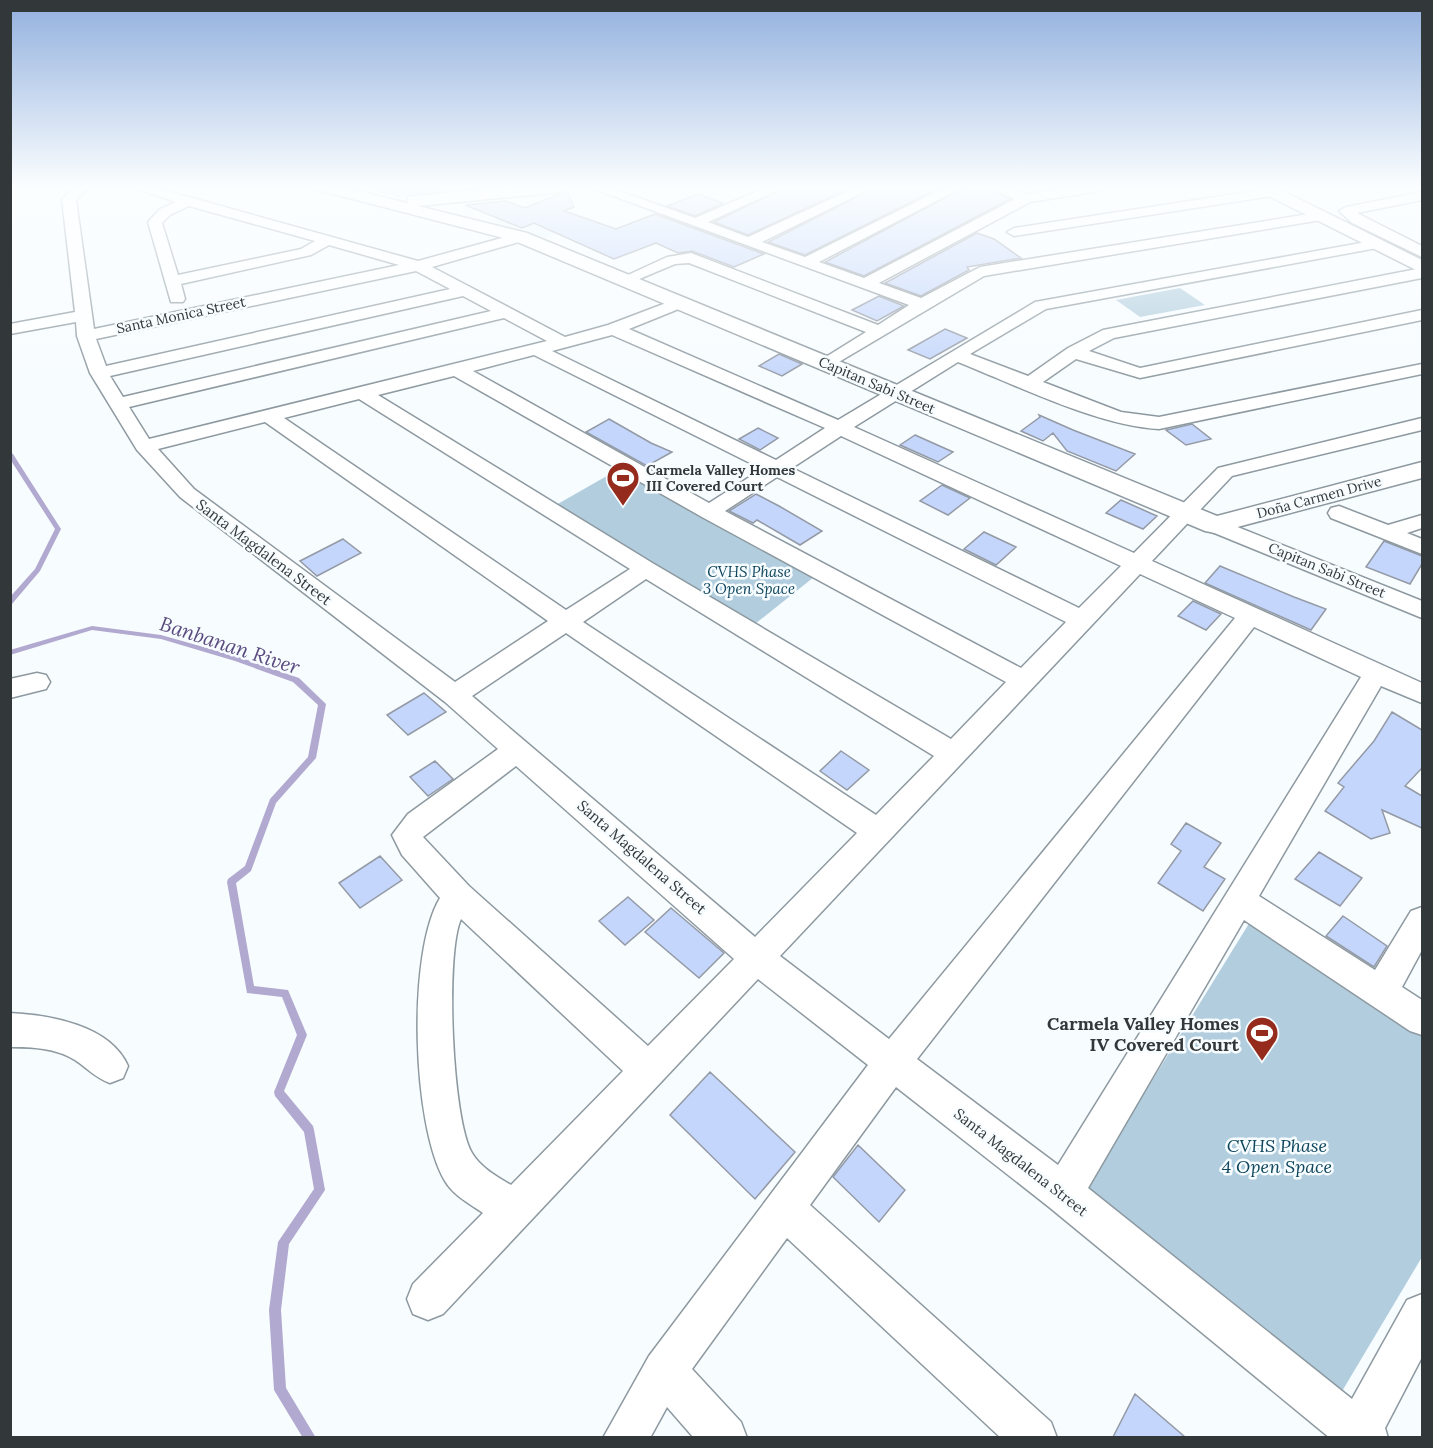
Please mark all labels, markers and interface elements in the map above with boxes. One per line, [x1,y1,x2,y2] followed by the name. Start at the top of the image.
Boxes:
[115,292,248,337] street label: Santa Monica Street
[816,352,939,418] street label: Capitan Sabi Street
[605,460,641,507] sports icon: Carmela Valley Homes III Covered Court
[646,461,795,495] place label: Carmela Valley Homes III Covered Court
[1255,472,1384,522] street label: Doña Carmen Drive
[193,495,336,609] street label: Santa Magdalena Street
[1266,538,1389,602] street label: Capitan Sabi Street
[703,562,795,598] park label: CVHS Phase 3 Open Space
[157,611,304,680] water label: Banbanan River
[574,796,711,918] street label: Santa Magdalena Street
[1047,1012,1240,1056] place label: Carmela Valley Homes IV Covered Court
[1244,1015,1280,1062] sports icon: Carmela Valley Homes IV Covered Court
[950,1104,1092,1220] street label: Santa Magdalena Street
[1222,1134,1332,1178] park label: CVHS Phase 4 Open Space

